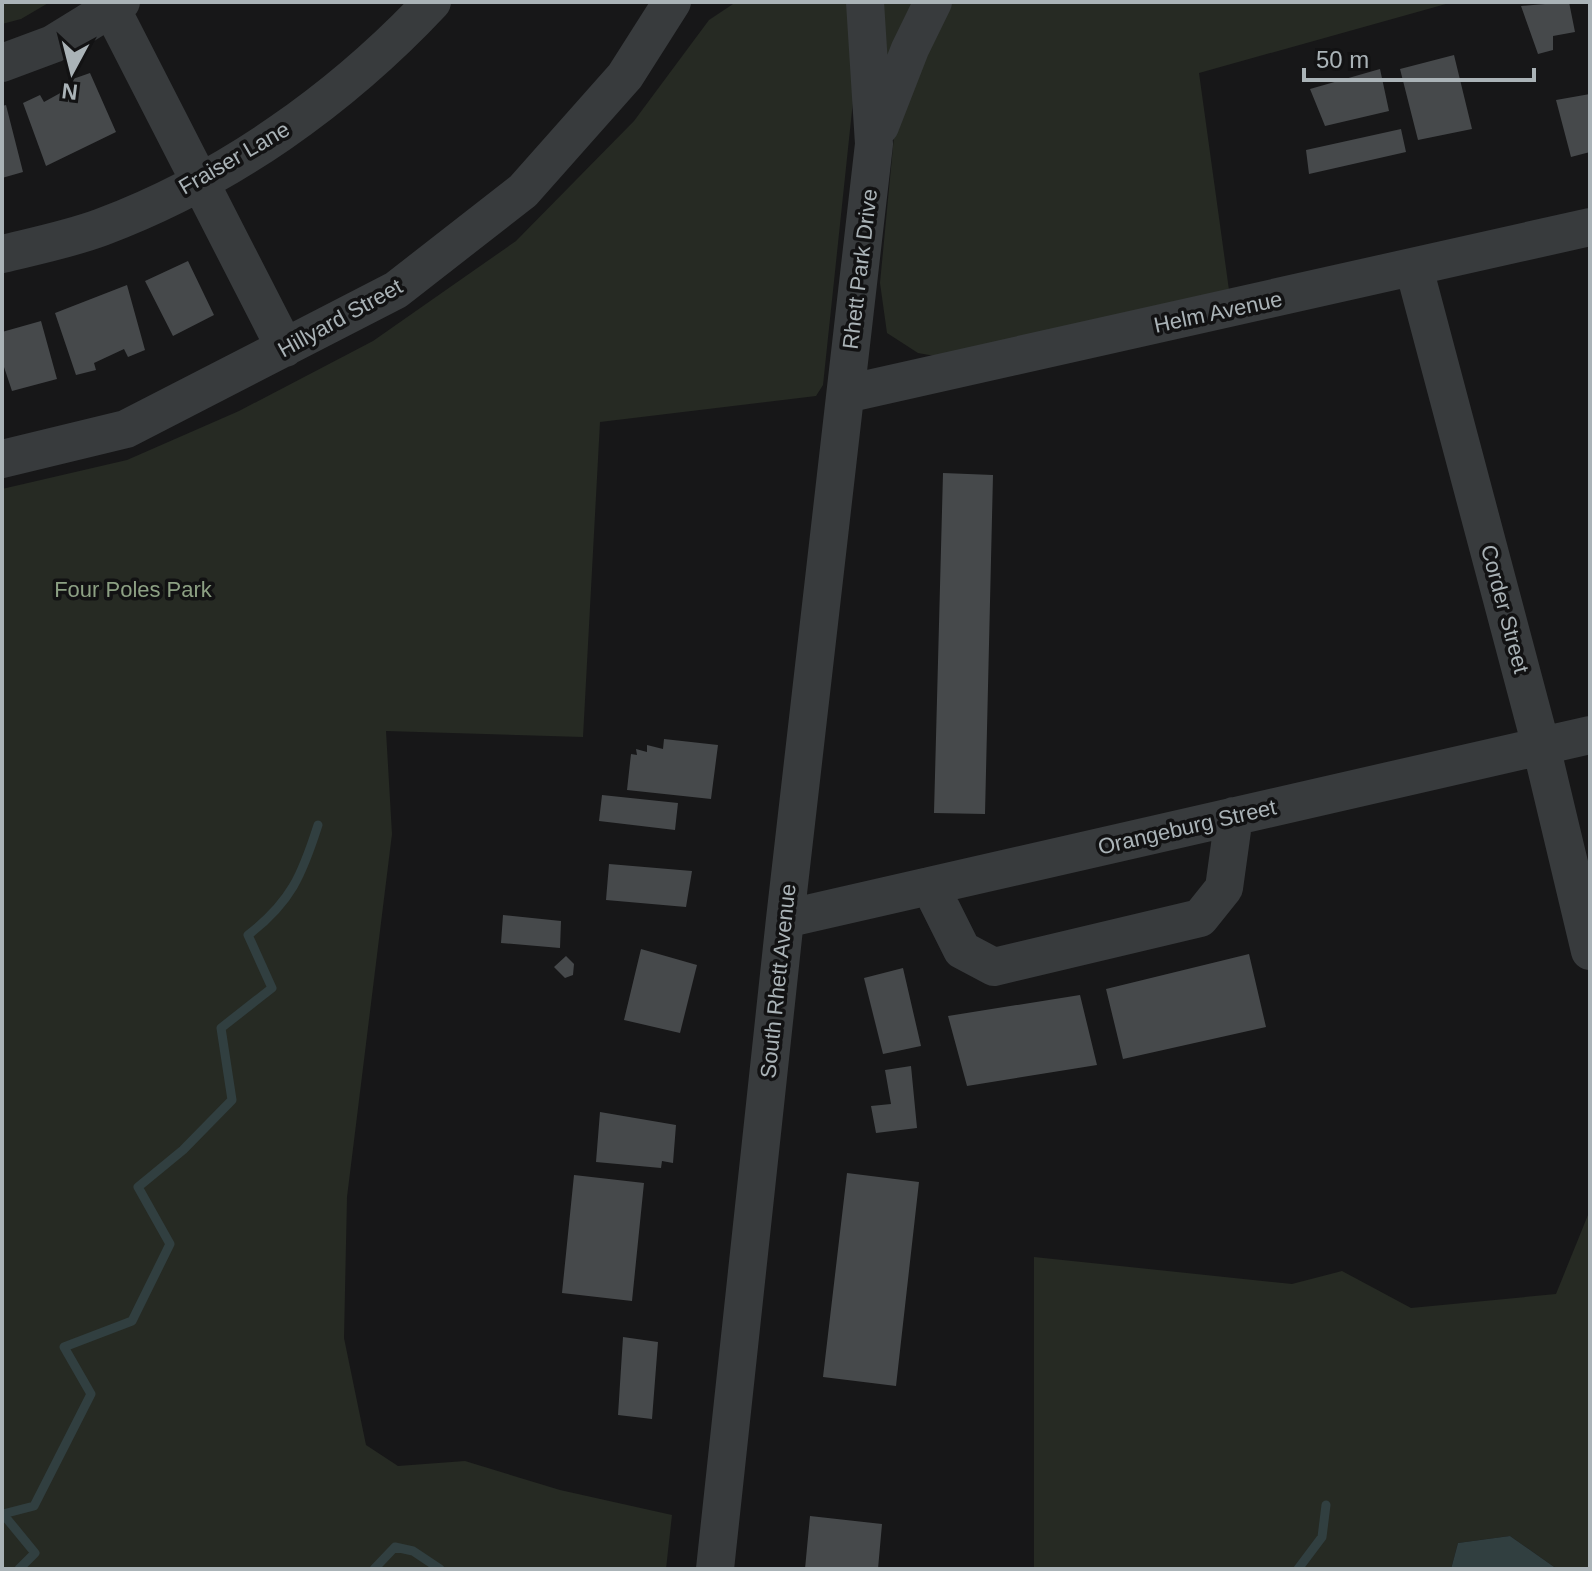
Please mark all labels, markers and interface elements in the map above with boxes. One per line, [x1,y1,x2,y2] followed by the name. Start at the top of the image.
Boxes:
[32,32,112,112] north arrow
[1304,32,1534,82] scale bar
[1316,46,1369,73] text: 50 m
[60,78,79,105] text: N
[174,116,294,200] street label: Fraiser Lane
[838,187,882,351] street label: Rhett Park Drive
[274,274,406,362] street label: Hillyard Street
[1152,286,1284,338] street label: Helm Avenue
[1476,542,1534,676] street label: Corder Street
[54,577,213,602] park label: Four Poles Park
[1095,794,1279,860] street label: Orangeburg Street
[755,883,801,1079] street label: South Rhett Avenue

